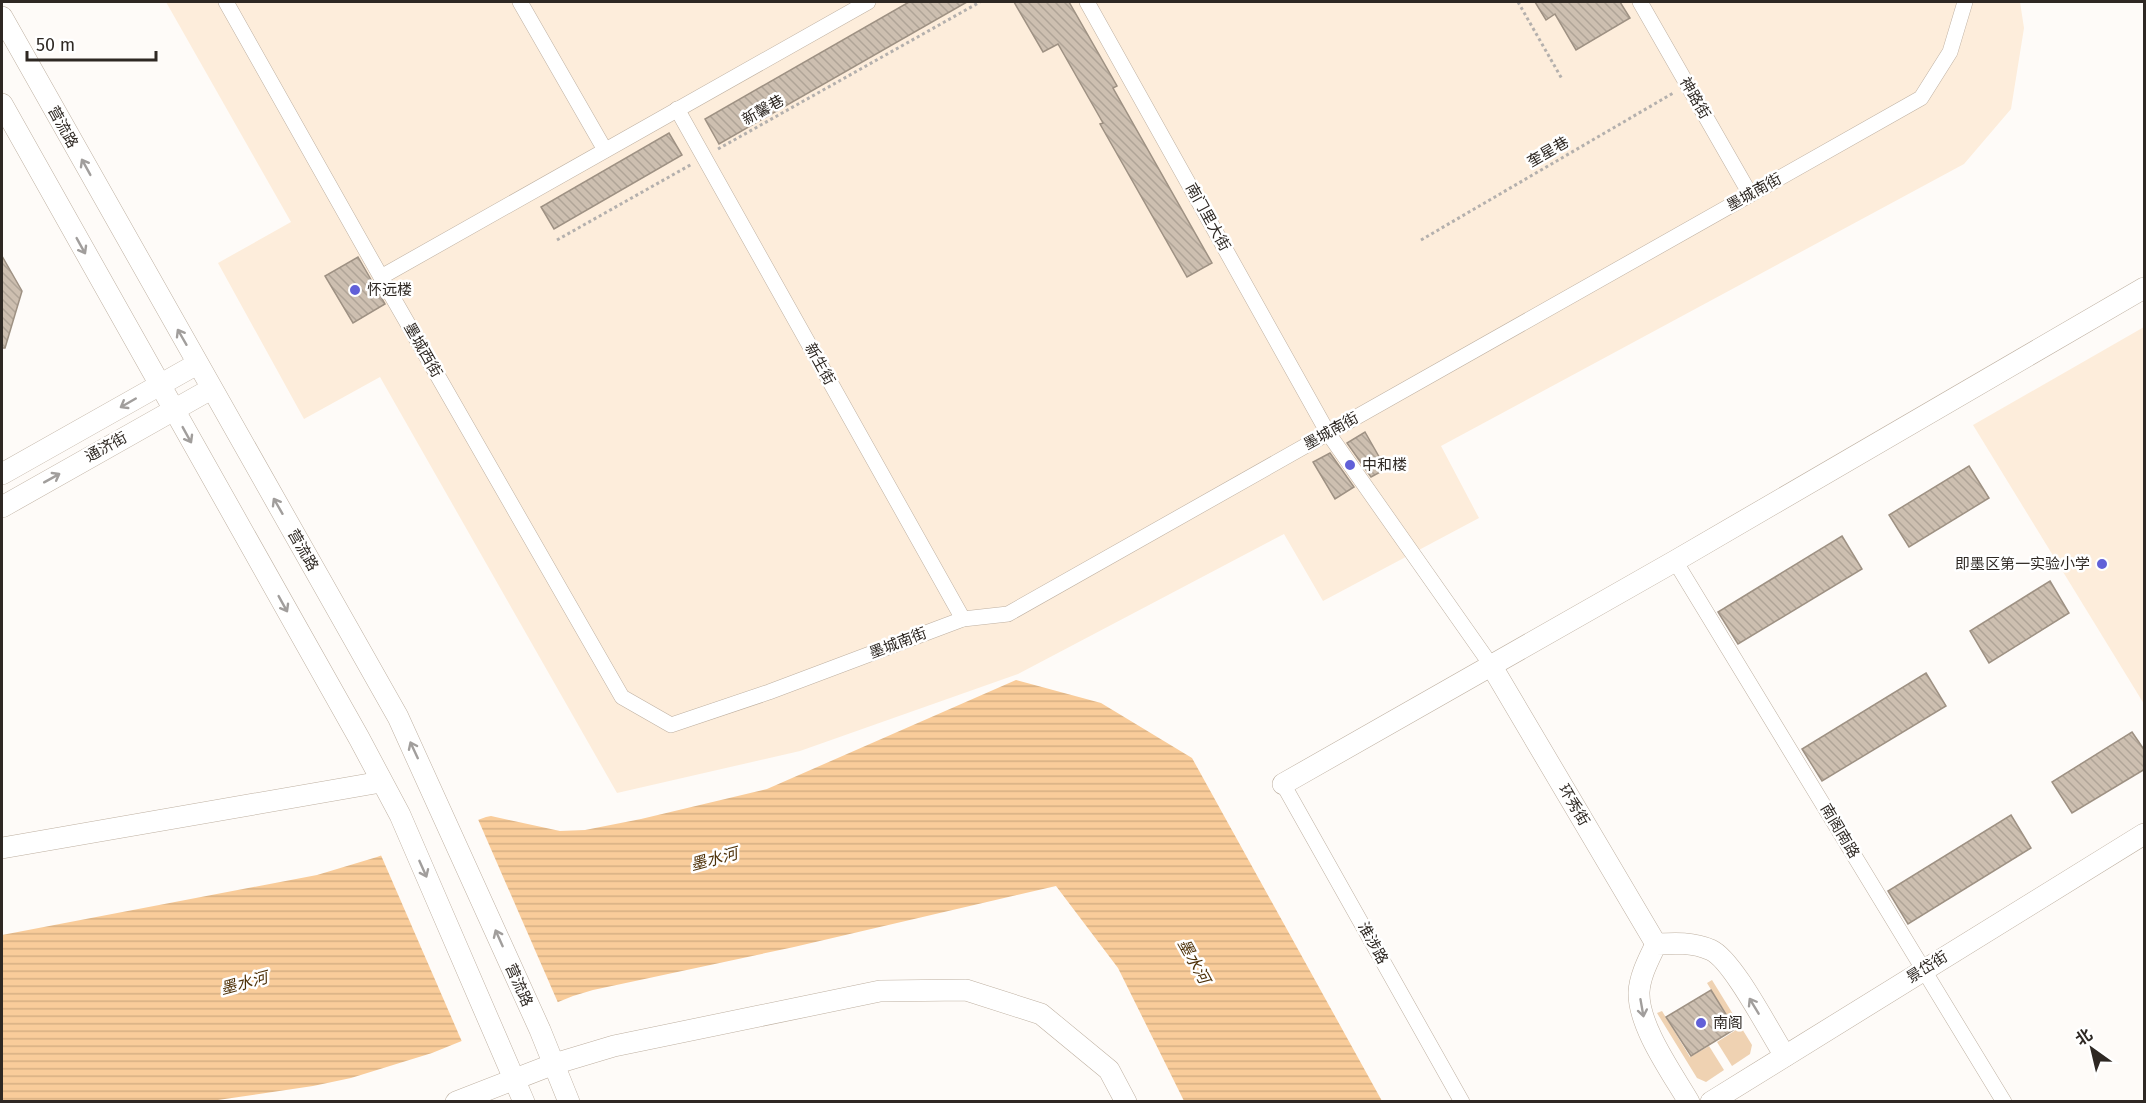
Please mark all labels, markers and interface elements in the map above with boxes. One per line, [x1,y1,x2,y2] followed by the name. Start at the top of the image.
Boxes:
[27,24,156,62] scale bar
[36,34,75,56] text: 50 m
[1676,74,1714,122] street label: 神路街
[739,91,787,129] street label: 新馨巷
[44,103,82,151] street label: 营流路
[1524,133,1572,171] street label: 奎星巷
[80,159,92,176] one-way arrow
[1723,170,1785,214] street label: 墨城南街
[1182,180,1234,254] street label: 南门里大街
[76,237,88,254] one-way arrow
[367,281,412,299] place label: 怀远楼
[348,283,362,297] marker: 怀远楼
[400,320,446,380] street label: 墨城西街
[176,329,188,346] one-way arrow
[801,340,839,388] street label: 新生街
[119,397,136,409] one-way arrow
[1300,409,1362,453] street label: 墨城南街
[182,425,193,443] one-way arrow
[82,428,130,466] street label: 通济街
[1362,456,1407,474] place label: 中和楼
[1343,458,1357,472] marker: 中和楼
[43,472,61,483] one-way arrow
[272,498,284,515] one-way arrow
[284,526,322,574] street label: 营流路
[1955,555,2090,573] place label: 即墨区第一实验小学
[2095,557,2109,571] marker: 即墨区第一实验小学
[277,595,289,612] one-way arrow
[867,624,929,662] street label: 墨城南街
[407,742,419,760] one-way arrow
[1555,781,1593,829] street label: 环秀街
[1817,801,1863,861] street label: 南阁南路
[688,843,743,874] water label: 墨水河
[418,859,429,878] one-way arrow
[1354,919,1392,967] street label: 淮涉路
[492,930,504,948] one-way arrow
[1174,935,1215,989] water label: 墨水河
[1903,947,1951,987] street label: 景岱街
[502,961,536,1009] street label: 营流路
[218,967,273,998] water label: 墨水河
[1636,998,1647,1017] one-way arrow
[1748,998,1760,1015] one-way arrow
[1713,1014,1743,1032] place label: 南阁
[1694,1016,1708,1030] marker: 南阁
[2062,1019,2122,1079] north arrow
[2072,1025,2096,1049] text: 北

